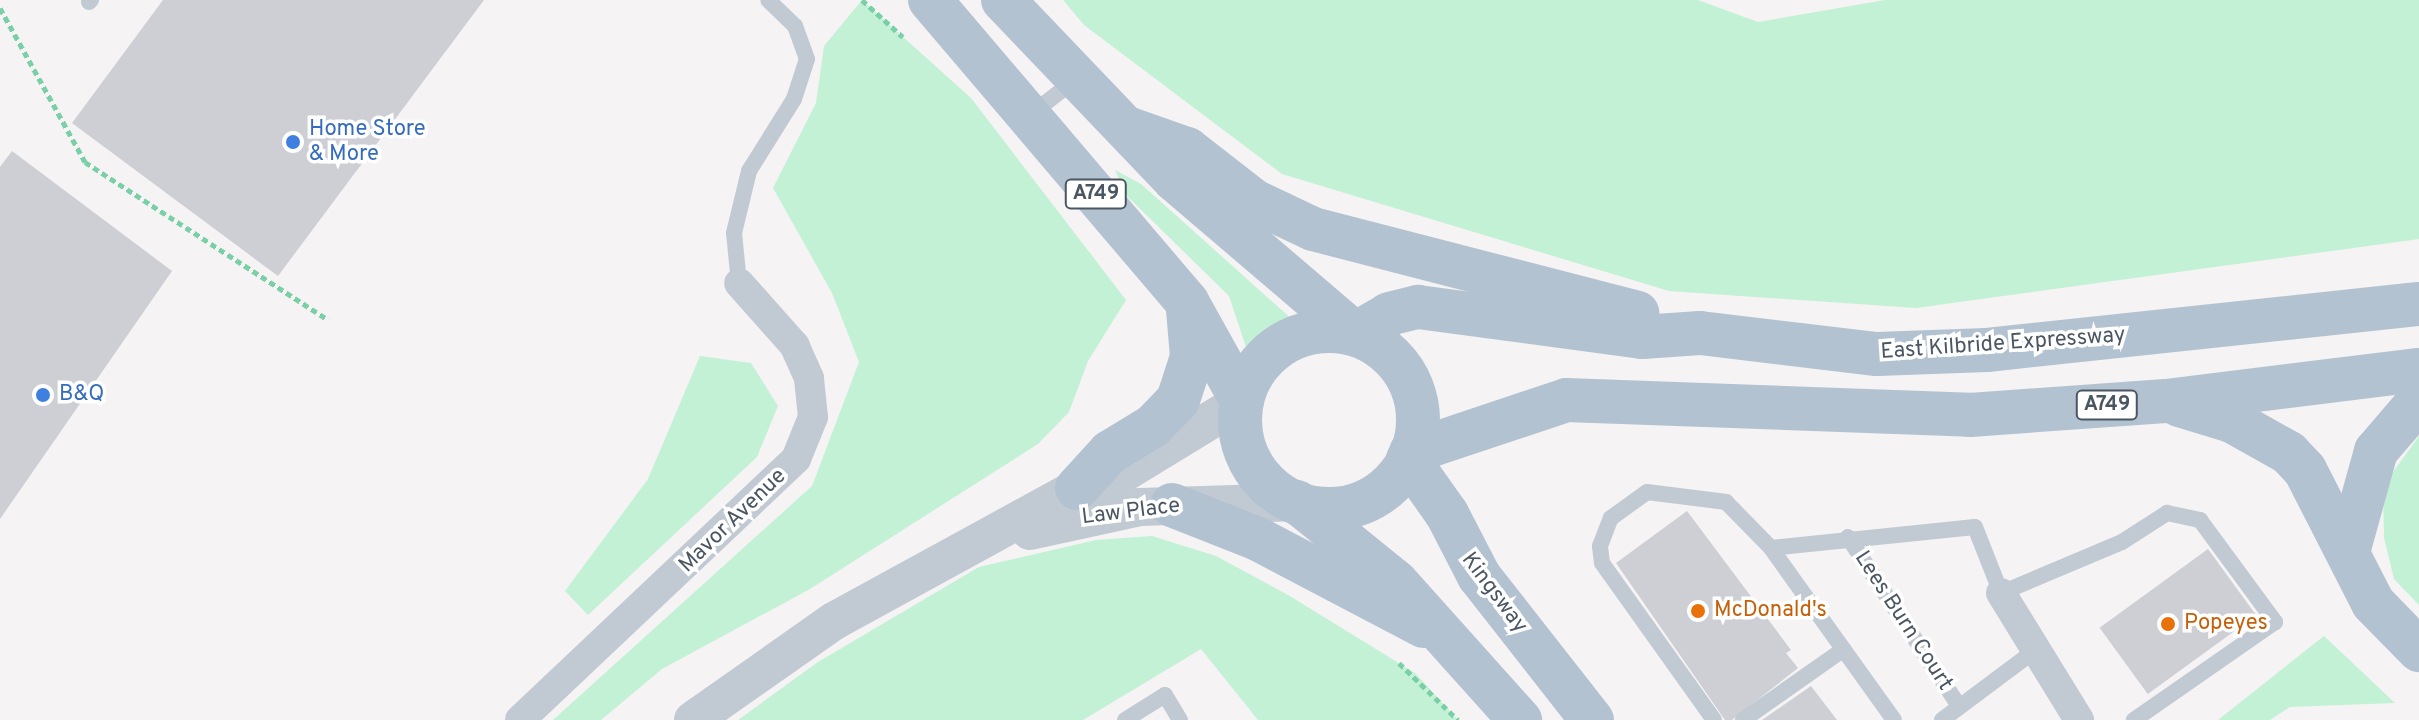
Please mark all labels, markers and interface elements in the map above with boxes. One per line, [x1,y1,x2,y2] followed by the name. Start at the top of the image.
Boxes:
[309,116,426,168] place label: Home Store & More
[284,133,302,151] marker: Home Store & More
[1064,178,1128,210] road number: A749
[1880,322,2126,366] street label: East Kilbride Expressway
[59,382,104,408] place label: B&Q
[34,386,52,404] marker: B&Q
[2075,389,2139,421] road number: A749
[674,463,792,579] street label: Mavor Avenue
[1080,493,1182,531] street label: Law Place
[1848,546,1958,696] street label: Lees Burn Court
[1455,548,1533,638] street label: Kingsway
[1714,598,1827,624] place label: McDonald's
[1689,602,1707,620] marker: McDonald's
[2184,611,2268,637] place label: Popeyes
[2159,615,2177,633] marker: Popeyes

